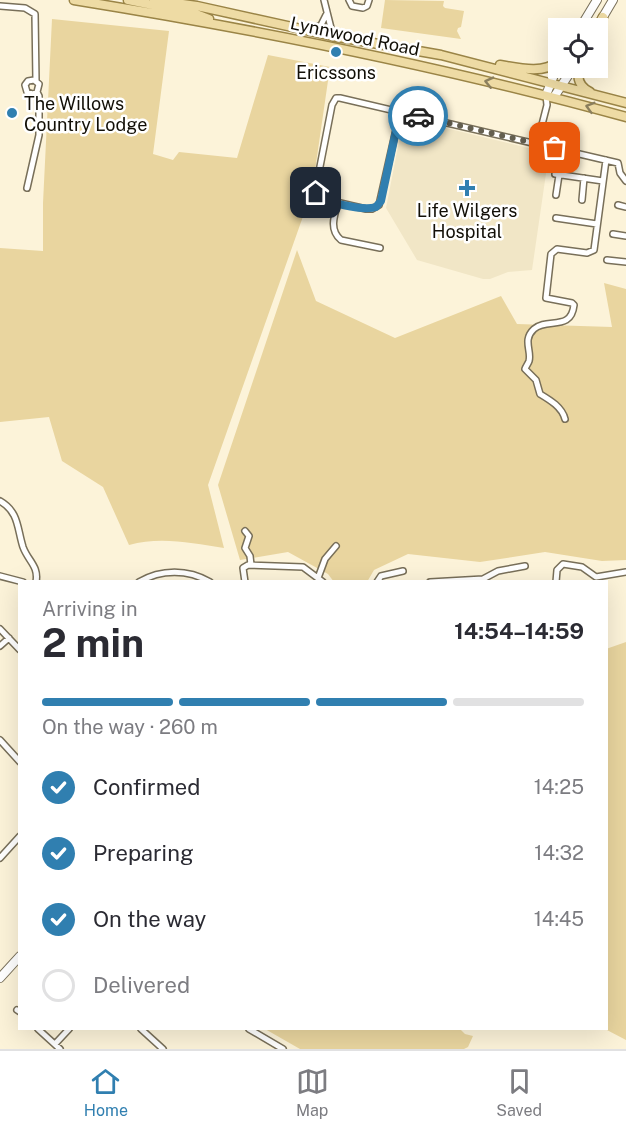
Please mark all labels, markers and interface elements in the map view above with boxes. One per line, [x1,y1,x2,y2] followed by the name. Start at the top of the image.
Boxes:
[288,12,422,60] street label: Lynnwood Road
[548,18,608,78] map controls
[548,18,608,78] button: locate
[329,45,343,59] marker: Ericssons
[296,62,376,83] place label: Ericssons
[484,76,494,89] one-way arrow
[388,86,448,146] courier
[24,93,147,135] place label: The Willows Country Lodge
[402,100,435,133] icon: car
[585,102,595,115] one-way arrow
[5,106,19,120] marker: The Willows Country Lodge
[529,122,580,173] pin
[538,131,571,164] icon: bag
[290,167,341,218] pin
[299,176,332,209] icon: home
[458,179,476,197] marker: Life Wilgers Hospital
[417,200,517,242] place label: Life Wilgers Hospital
[42,597,137,621] text: Arriving in
[454,618,584,644] text: 14:54–14:59
[42,620,144,666] text: 2 min
[42,715,218,739] text: On the way · 260 m
[42,771,75,804] icon: check
[93,774,200,800] text: Confirmed
[534,775,584,799] text: 14:25
[42,837,75,870] icon: check
[93,840,194,866] text: Preparing
[534,841,584,865] text: 14:32
[42,903,75,936] icon: check
[93,906,206,932] text: On the way
[534,907,584,931] text: 14:45
[93,972,190,998] text: Delivered
[84,1065,128,1120] tab: Home
[296,1065,329,1120] tab: Map
[496,1065,542,1120] tab: Saved

